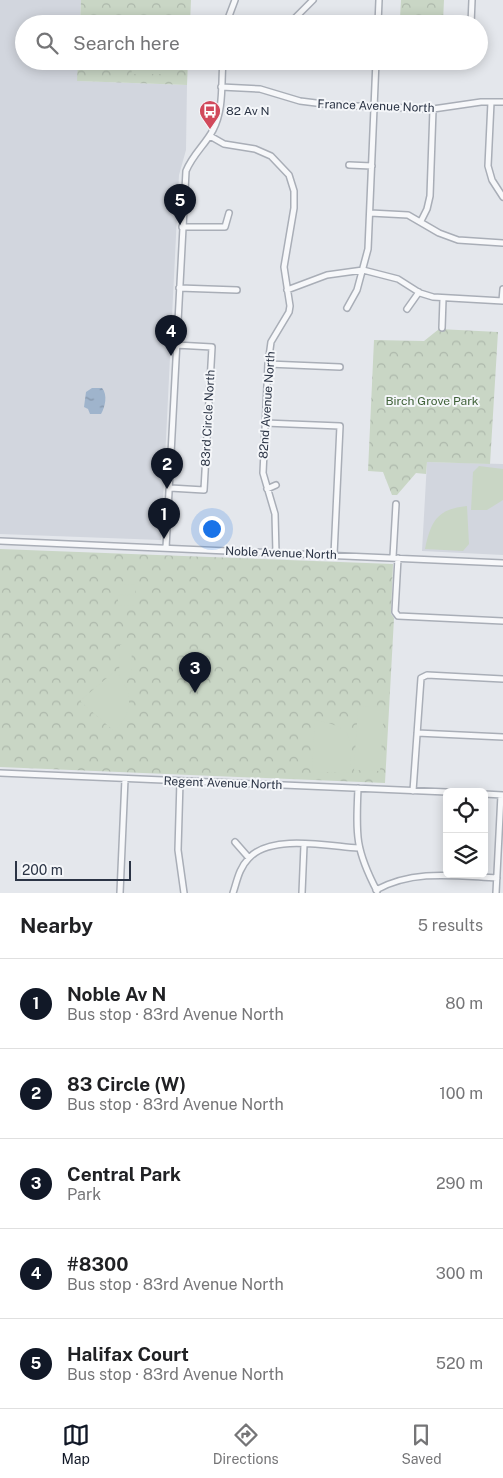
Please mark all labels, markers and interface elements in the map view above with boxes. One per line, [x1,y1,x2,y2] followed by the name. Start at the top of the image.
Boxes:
[15,15,488,70] search box
[33,29,61,57] icon: search
[73,32,180,54] text: Search here
[317,97,435,115] street label: France Avenue North
[198,99,222,130] bus stop icon: 82 Av N
[226,104,270,118] place label: 82 Av N
[164,184,196,225] pin: 5
[155,315,187,356] pin: 4
[256,351,278,459] street label: 82nd Avenue North
[198,369,218,467] street label: 83rd Circle North
[385,394,479,408] park label: Birch Grove Park
[151,448,183,489] pin: 2
[148,498,180,539] pin: 1
[199,516,225,542] your location
[225,544,337,562] street label: Noble Avenue North
[179,652,211,693] pin: 3
[163,774,283,792] street label: Regent Avenue North
[443,788,488,878] map controls
[443,788,488,833] button: locate
[443,833,488,878] button: layers
[15,858,131,881] scale bar
[22,862,63,878] text: 200 m
[20,913,93,938] text: Nearby
[418,916,483,935] text: 5 results
[67,983,166,1005] text: Noble Av N
[33,994,39,1013] text: 1
[445,994,483,1013] text: 80 m
[67,1005,284,1024] text: Bus stop · 83rd Avenue North
[67,1073,186,1095] text: 83 Circle (W)
[31,1084,41,1103] text: 2
[439,1084,483,1103] text: 100 m
[67,1095,284,1114] text: Bus stop · 83rd Avenue North
[67,1163,181,1185] text: Central Park
[31,1174,41,1193] text: 3
[436,1174,483,1193] text: 290 m
[67,1185,101,1204] text: Park
[67,1253,128,1275] text: #8300
[31,1264,41,1283] text: 4
[436,1264,483,1283] text: 300 m
[67,1275,284,1294] text: Bus stop · 83rd Avenue North
[67,1343,189,1365] text: Halifax Court
[31,1354,41,1373] text: 5
[436,1354,483,1373] text: 520 m
[67,1365,284,1384] text: Bus stop · 83rd Avenue North
[61,1421,90,1467] tab: Map
[213,1421,279,1467] tab: Directions
[401,1421,442,1467] tab: Saved

